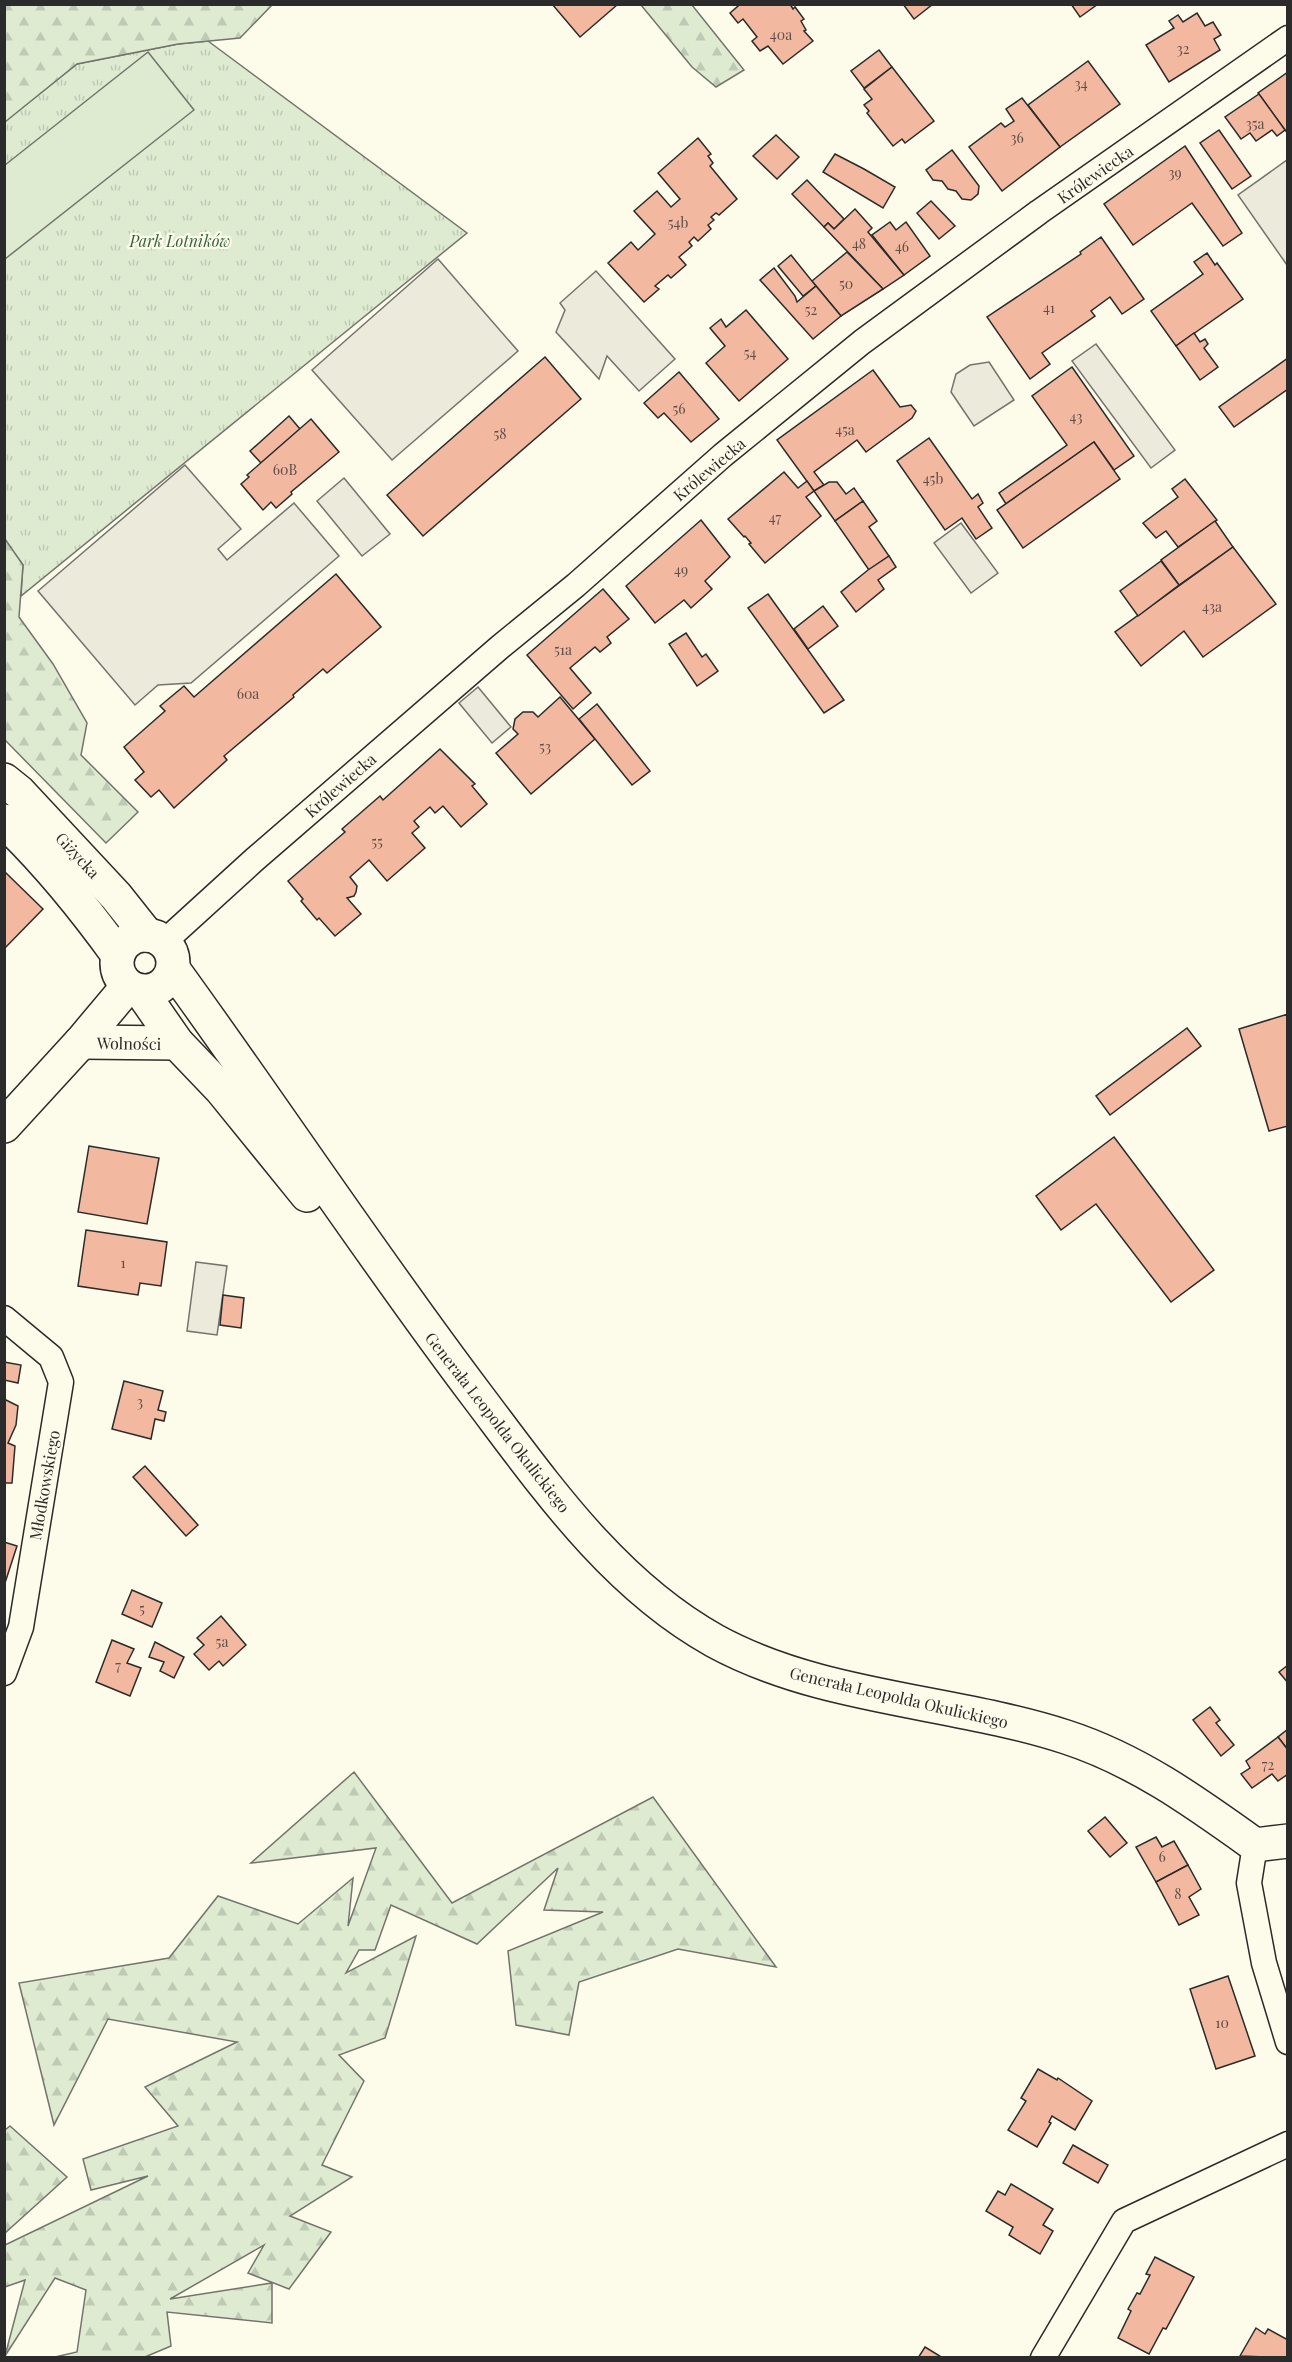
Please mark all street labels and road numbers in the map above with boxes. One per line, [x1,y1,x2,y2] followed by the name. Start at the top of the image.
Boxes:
[1053,140,1137,208] street label: Królewiecka
[669,433,749,505] street label: Królewiecka
[300,748,380,822] street label: Królewiecka
[51,827,105,883] street label: Giżycka
[96,1032,162,1054] street label: Wolności
[421,1327,575,1517] street label: Generała Leopolda Okulickiego
[24,1428,64,1542] street label: Młodkowskiego
[788,1662,1010,1732] street label: Generała Leopolda Okulickiego

